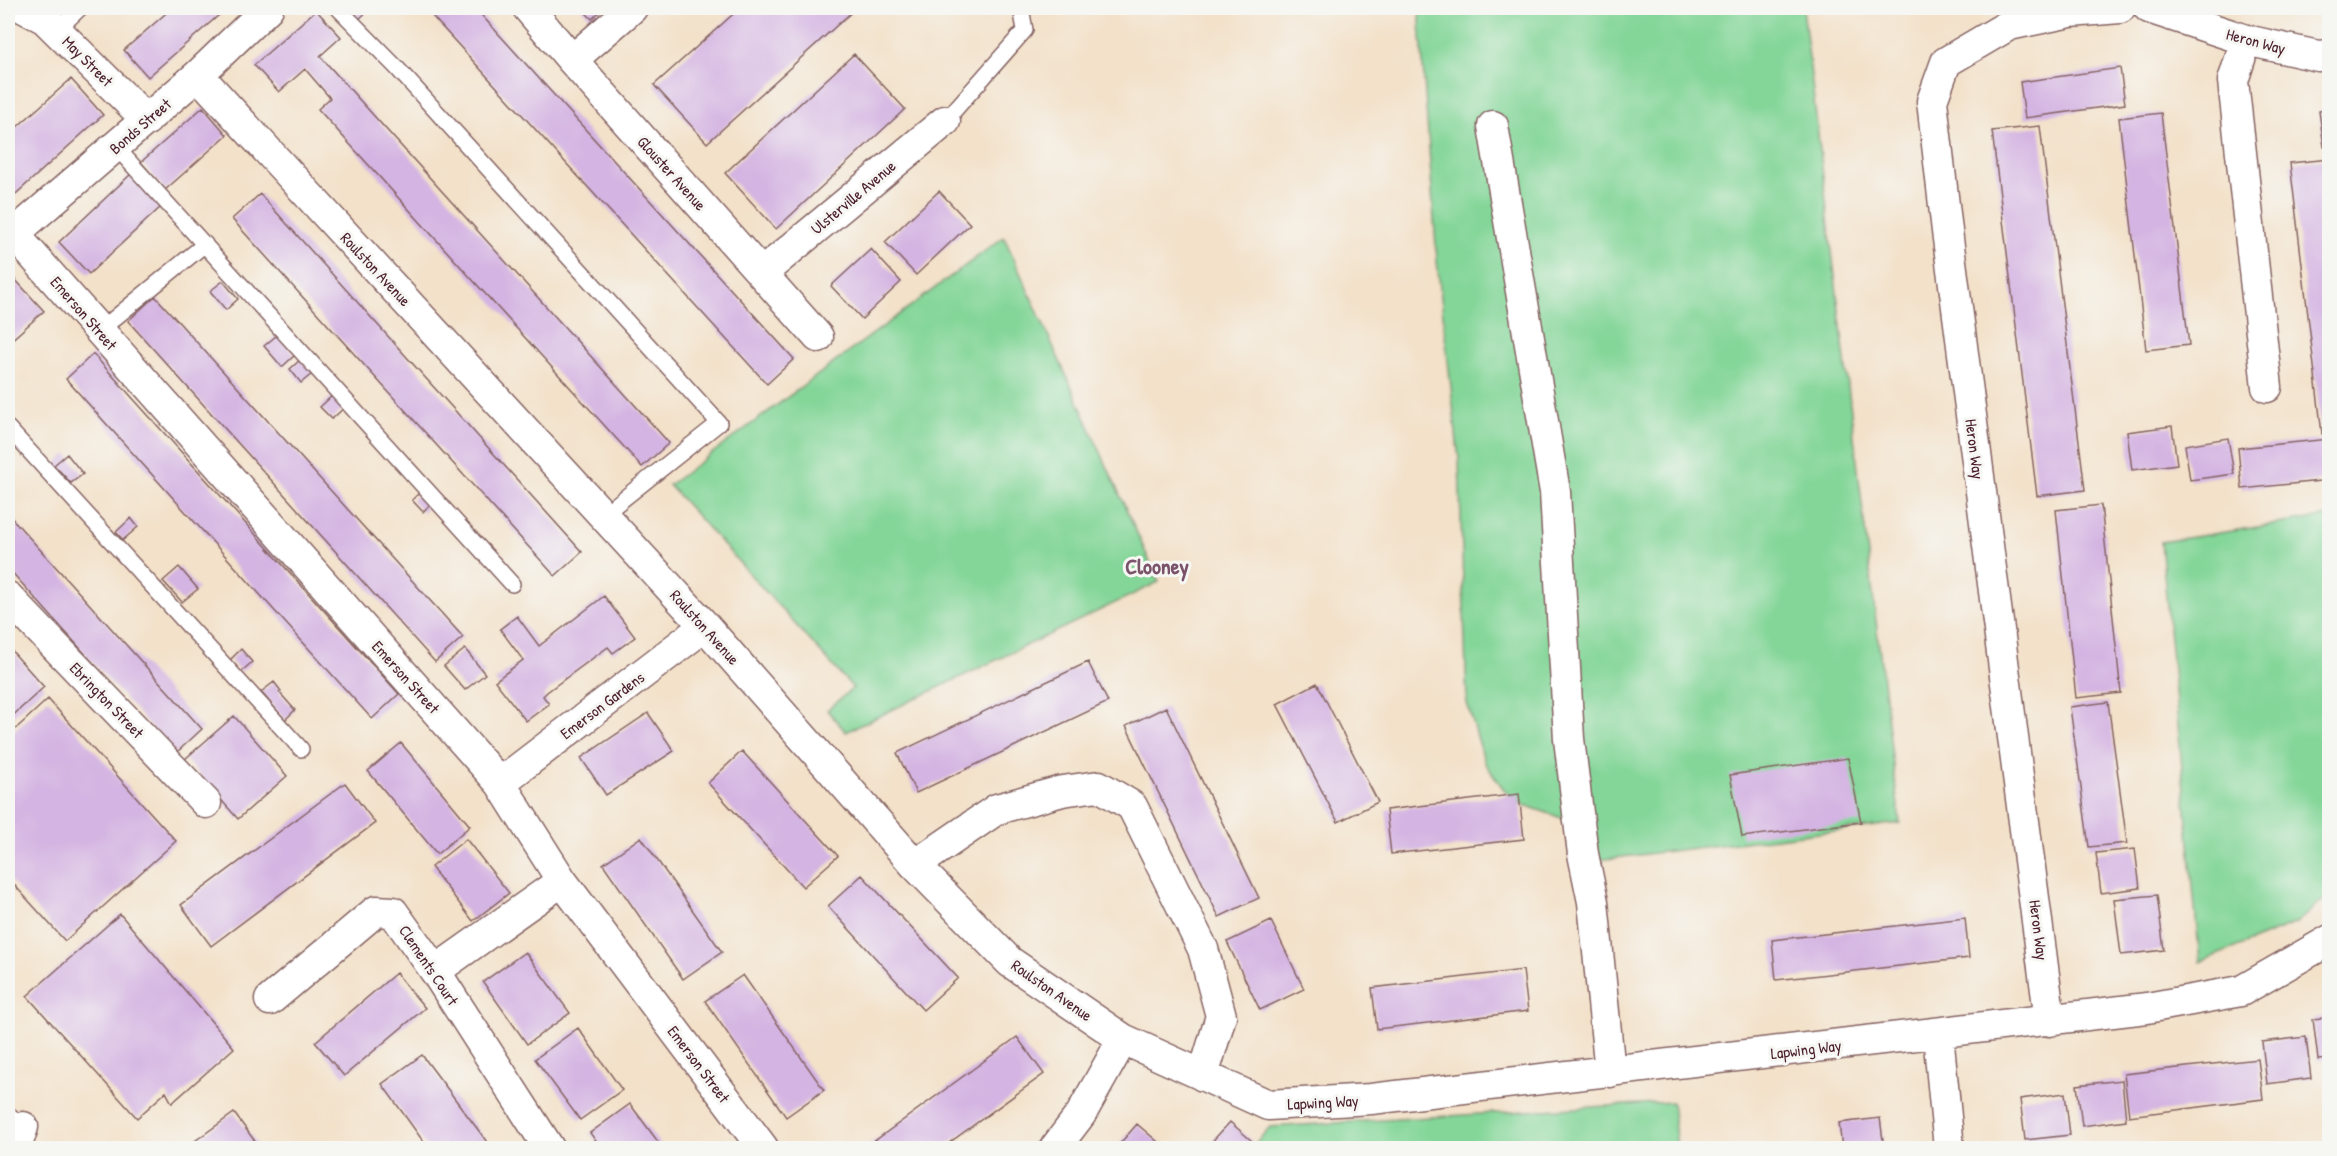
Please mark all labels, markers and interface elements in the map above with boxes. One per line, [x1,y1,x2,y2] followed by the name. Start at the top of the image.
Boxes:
[2224,23,2288,59] street label: Heron Way
[58,31,119,92] street label: May Street
[104,93,176,159] street label: Bonds Street
[633,131,712,215] street label: Glouster Avenue
[806,155,901,239] street label: Ulsterville Avenue
[336,227,417,311] street label: Roulston Avenue
[46,271,123,355] street label: Emerson Street
[1960,418,1990,480] street label: Heron Way
[1125,551,1190,582] district label: Clooney
[665,585,745,670] street label: Roulston Avenue
[367,636,445,719] street label: Emerson Street
[65,657,149,743] street label: Ebrington Street
[555,666,649,744] street label: Emerson Gardens
[2024,899,2054,961] street label: Heron Way
[394,921,464,1010] street label: Clements Court
[1007,954,1097,1026] street label: Roulston Avenue
[663,1021,736,1107] street label: Emerson Street
[1769,1034,1843,1064] street label: Lapwing Way
[1287,1089,1359,1115] street label: Lapwing Way

